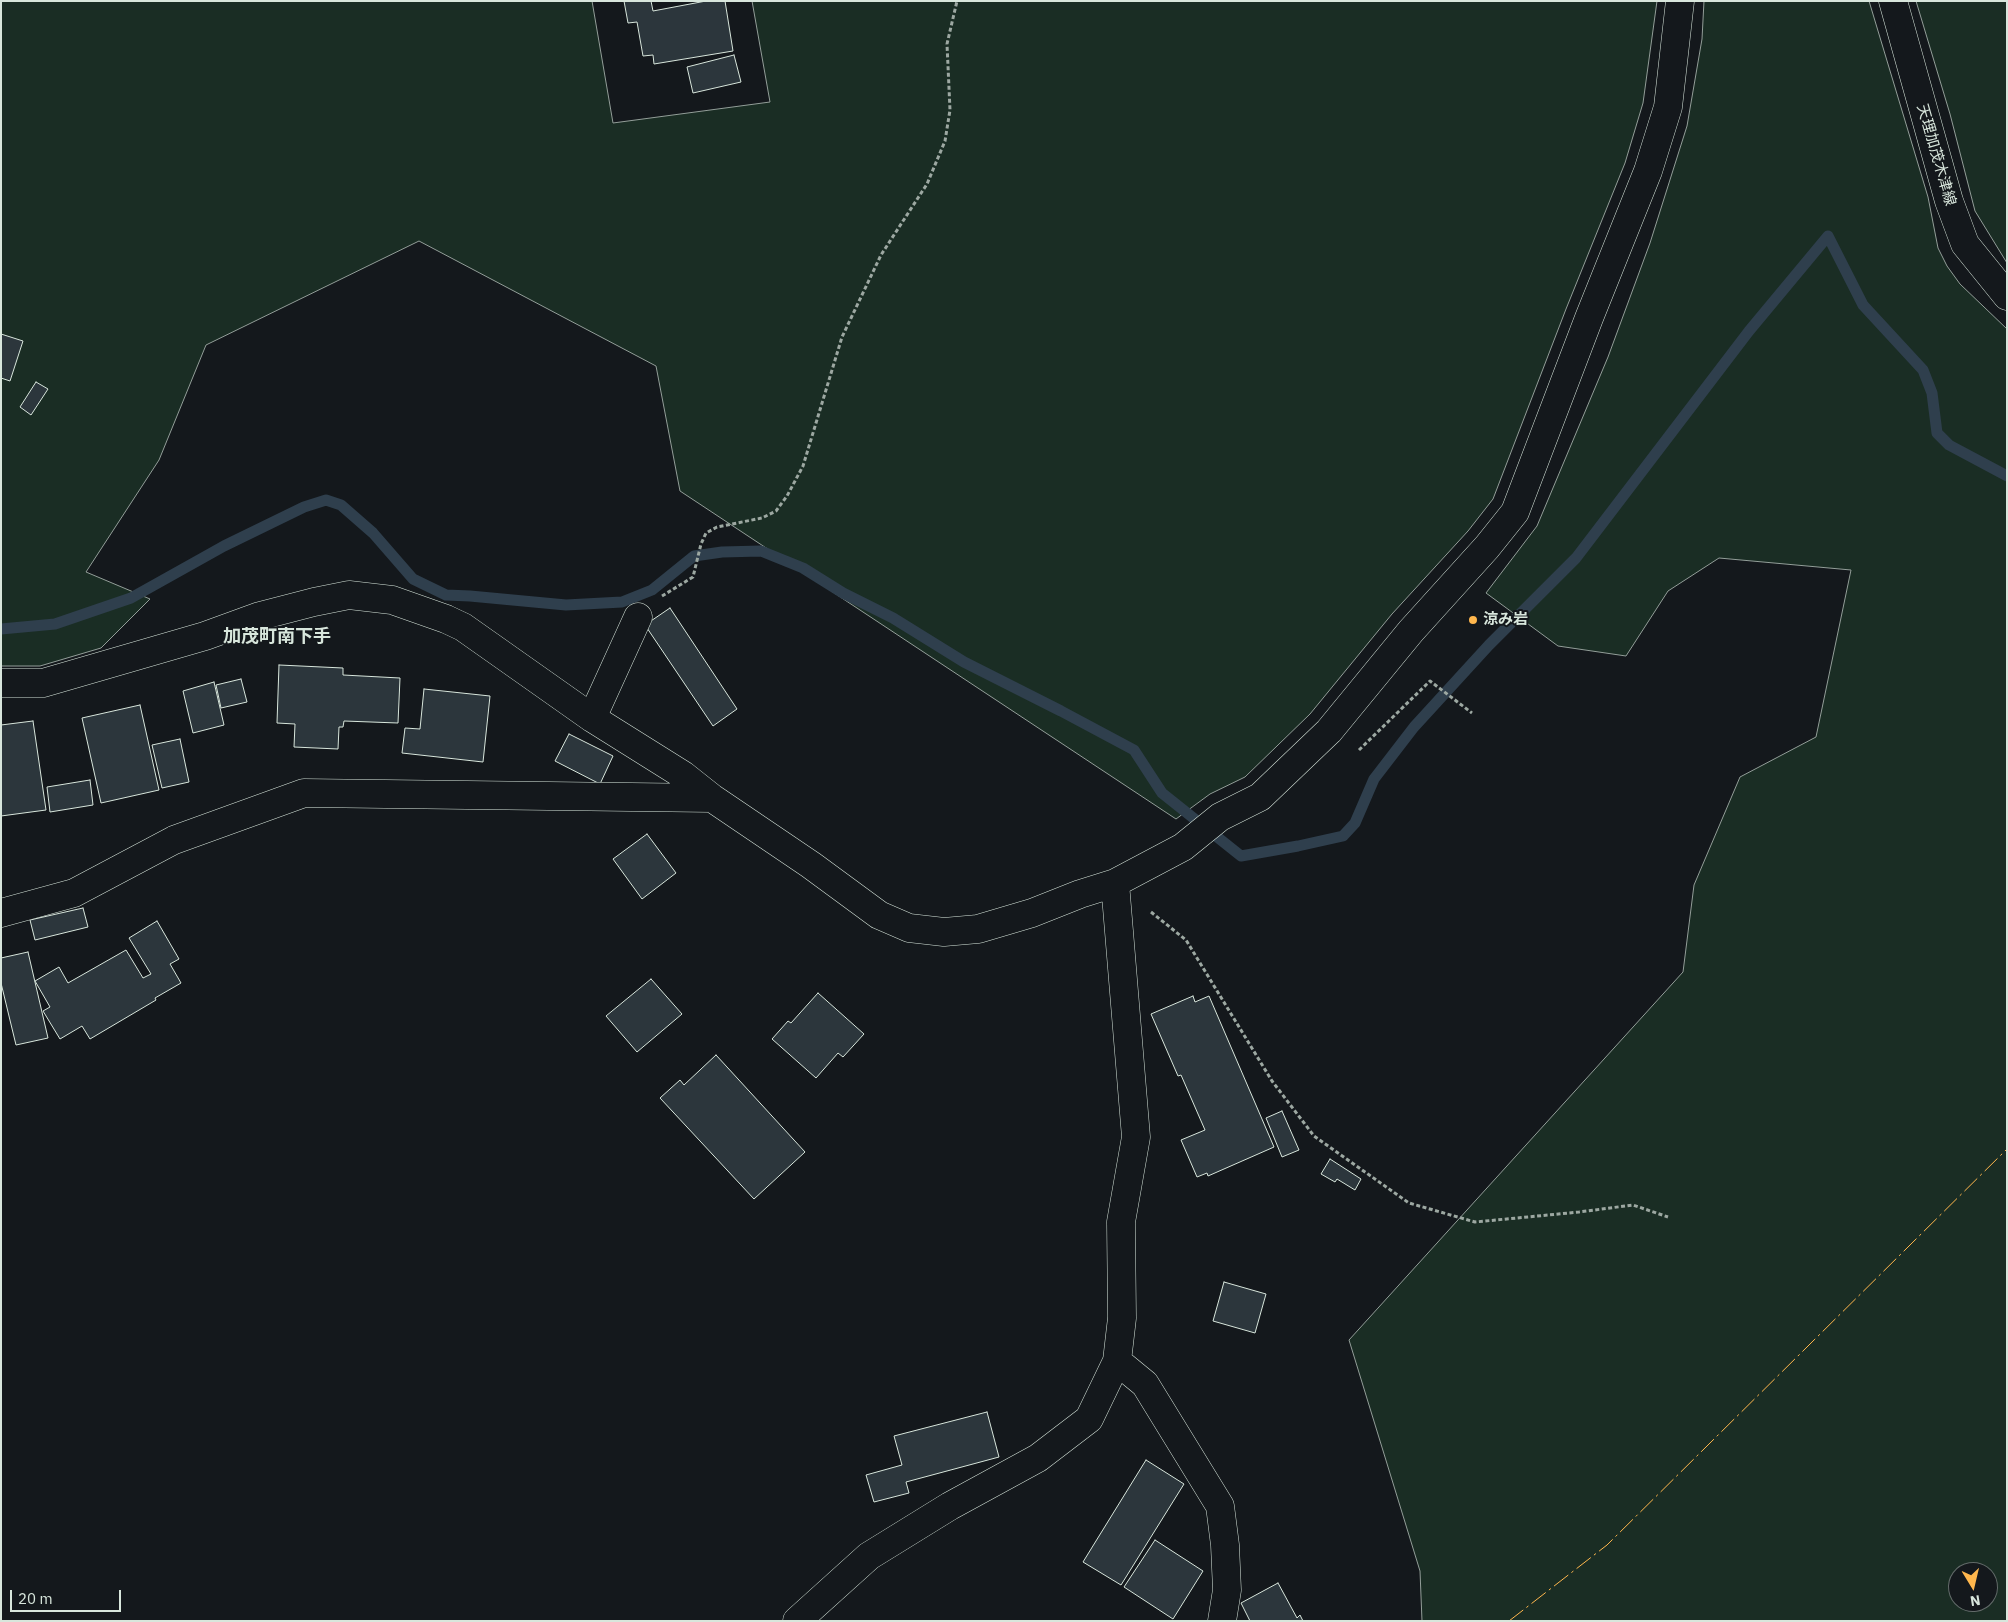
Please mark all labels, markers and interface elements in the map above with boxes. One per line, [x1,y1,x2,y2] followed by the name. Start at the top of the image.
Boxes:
[1913,102,1959,208] street label: 天理加茂木津線
[1483,611,1528,629] place label: 涼み岩
[1467,614,1479,626] marker: 涼み岩
[223,626,331,648] district label: 加茂町南下手
[1948,1562,1998,1612] north arrow
[12,1580,124,1612] scale bar
[18,1589,53,1608] text: 20 m
[1969,1591,1982,1611] text: N

